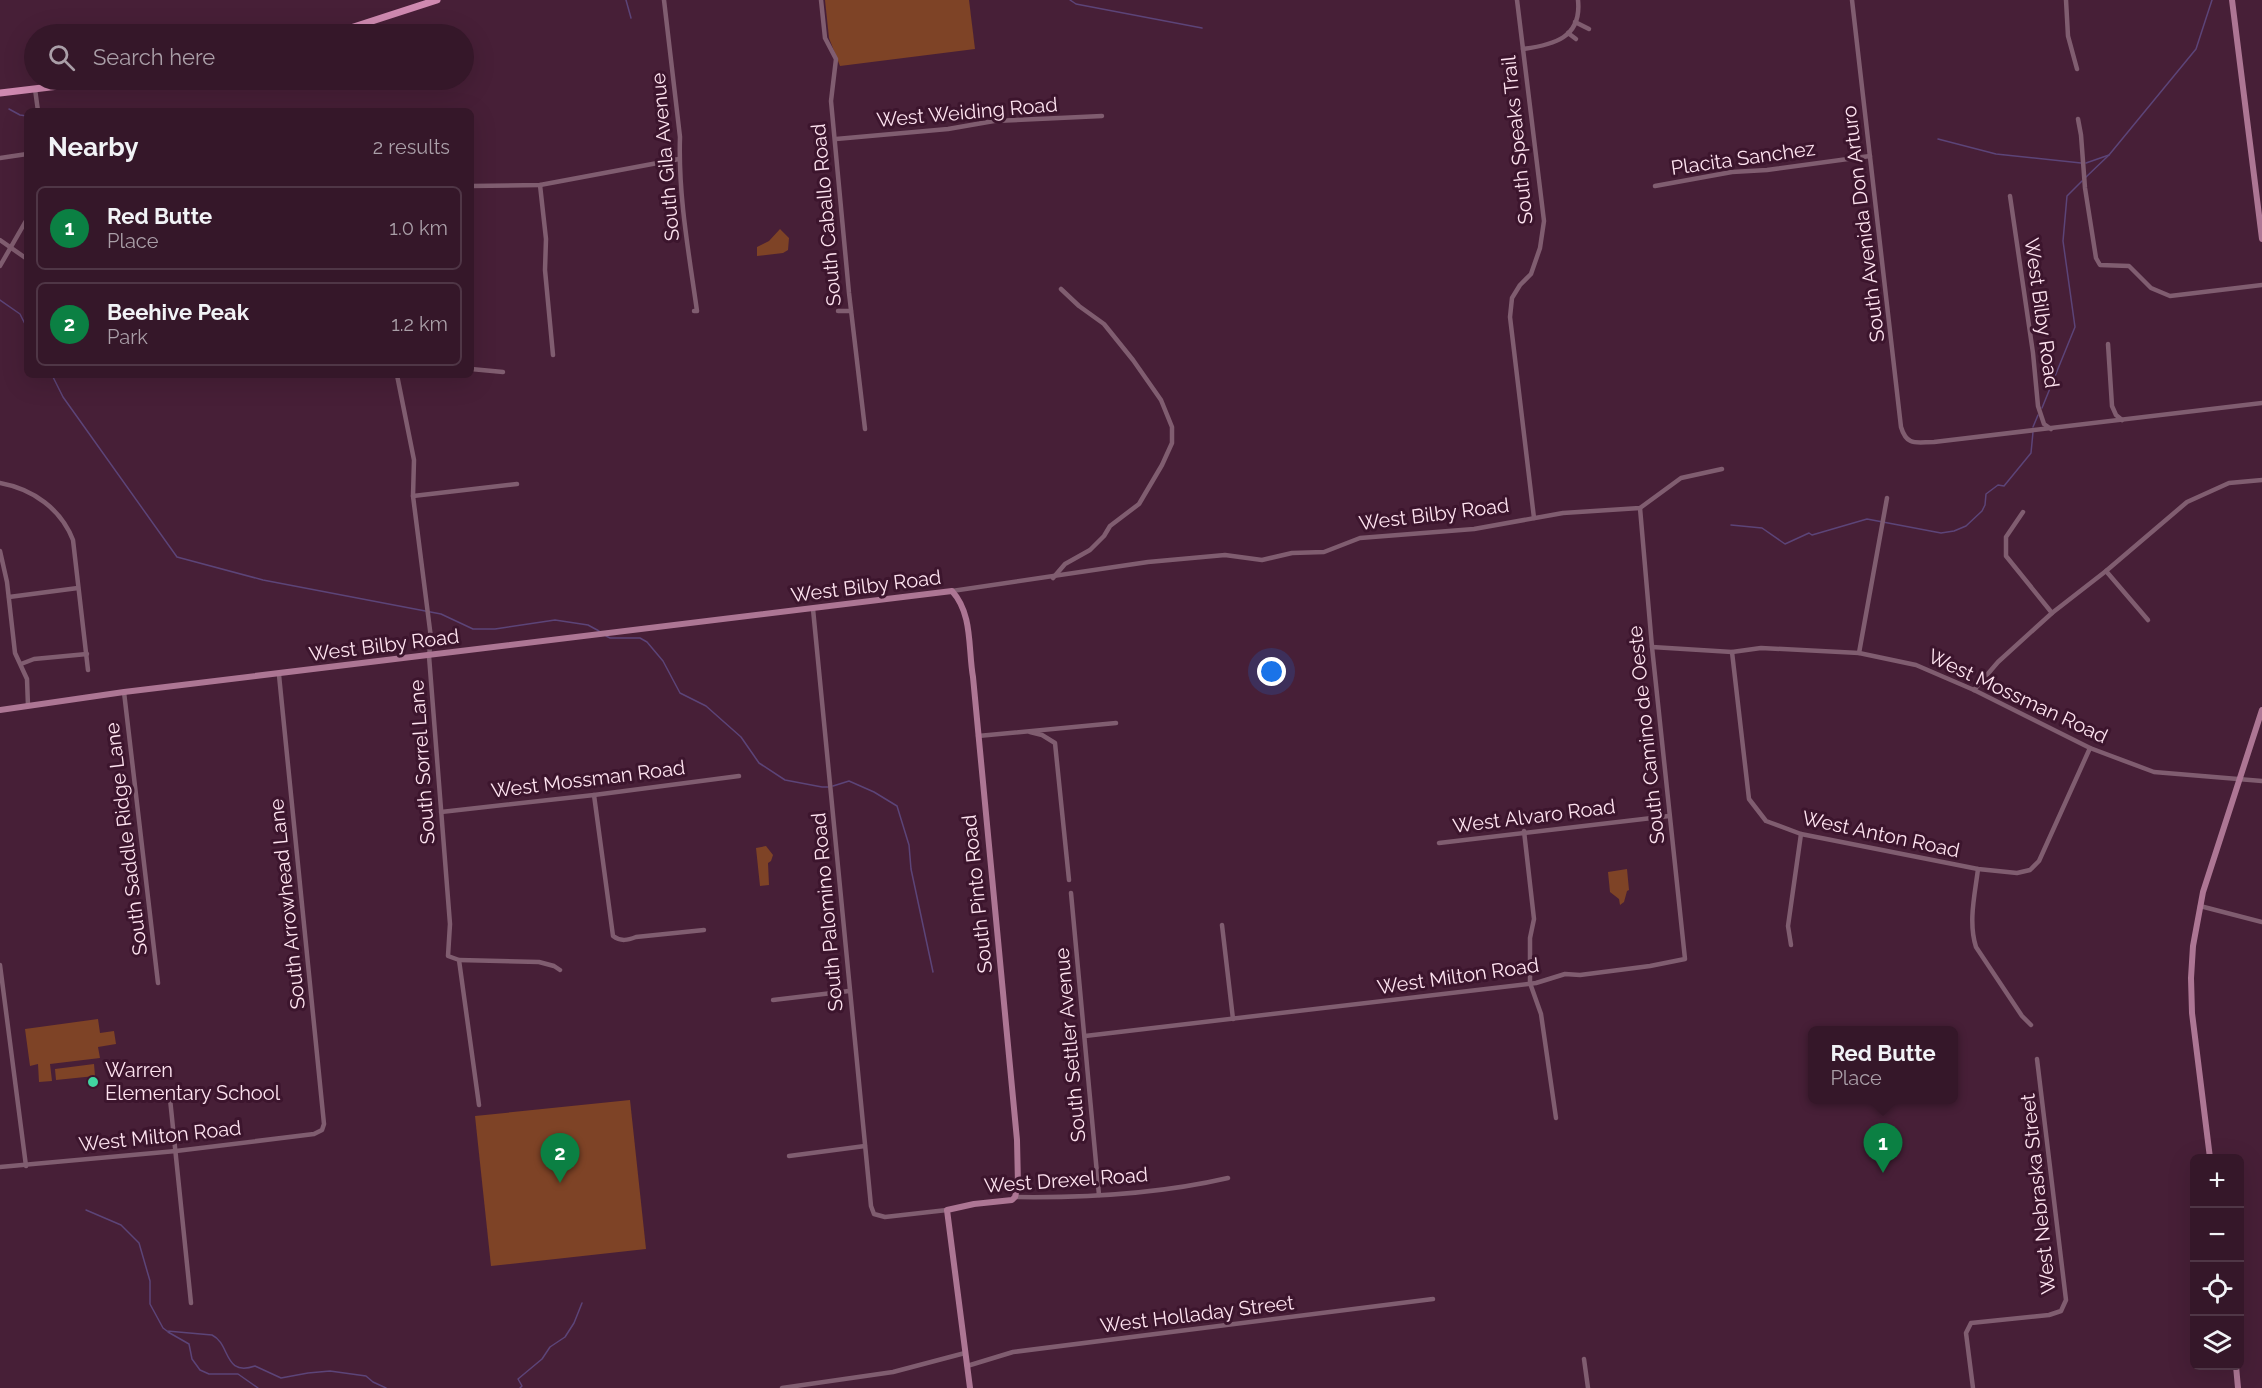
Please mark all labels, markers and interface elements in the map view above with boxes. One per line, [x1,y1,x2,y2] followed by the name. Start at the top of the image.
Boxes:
[24,24,474,90] search box
[45,41,78,74] icon: search
[93,44,215,70] text: Search here
[1496,54,1538,225] street label: South Speaks Trail
[646,71,684,242] street label: South Gila Avenue
[875,92,1059,132] street label: West Weiding Road
[1837,104,1889,344] street label: South Avenida Don Arturo
[806,123,846,307] street label: South Caballo Road
[48,132,138,162] text: Nearby
[373,135,450,159] text: 2 results
[1669,136,1817,180] street label: Placita Sanchez
[107,203,212,229] text: Red Butte
[65,216,74,240] text: 1
[389,216,448,240] text: 1.0 km
[107,229,158,253] text: Place
[2020,236,2064,390] street label: West Bilby Road
[107,299,249,325] text: Beehive Peak
[64,312,75,336] text: 2
[391,312,448,336] text: 1.2 km
[107,325,148,349] text: Park
[1357,493,1511,535] street label: West Bilby Road
[789,565,943,607] street label: West Bilby Road
[307,624,461,666] street label: West Bilby Road
[1623,624,1669,845] street label: South Camino de Oeste
[1924,644,2112,748] street label: West Mossman Road
[1257,657,1286,686] your location
[404,679,440,845] street label: South Sorrel Lane
[100,721,152,957] street label: South Saddle Ridge Lane
[490,755,686,803] street label: West Mossman Road
[1451,794,1617,838] street label: West Alvaro Road
[264,797,310,1010] street label: South Arrowhead Lane
[1800,806,1962,862] street label: West Anton Road
[806,812,848,1012] street label: South Palomino Road
[957,814,997,974] street label: South Pinto Road
[1050,947,1090,1143] street label: South Settler Avenue
[1375,953,1541,999] street label: West Milton Road
[1808,1026,1958,1104] popup
[1830,1040,1936,1066] text: Red Butte
[105,1058,281,1105] place label: Warren Elementary School
[1830,1066,1882,1090] text: Place
[86,1075,100,1089] marker: Warren Elementary School
[2015,1092,2060,1296] street label: West Nebraska Street
[78,1116,242,1156] street label: West Milton Road
[1864,1124,1902,1173] pin: 1
[540,1134,580,1183] pin: 2
[2190,1154,2244,1370] map controls
[2190,1154,2244,1208] button: +
[983,1162,1149,1198] street label: West Drexel Road
[2190,1208,2244,1262] button: −
[2190,1262,2244,1316] button: locate
[1099,1290,1295,1338] street label: West Holladay Street
[2190,1316,2244,1370] button: layers

